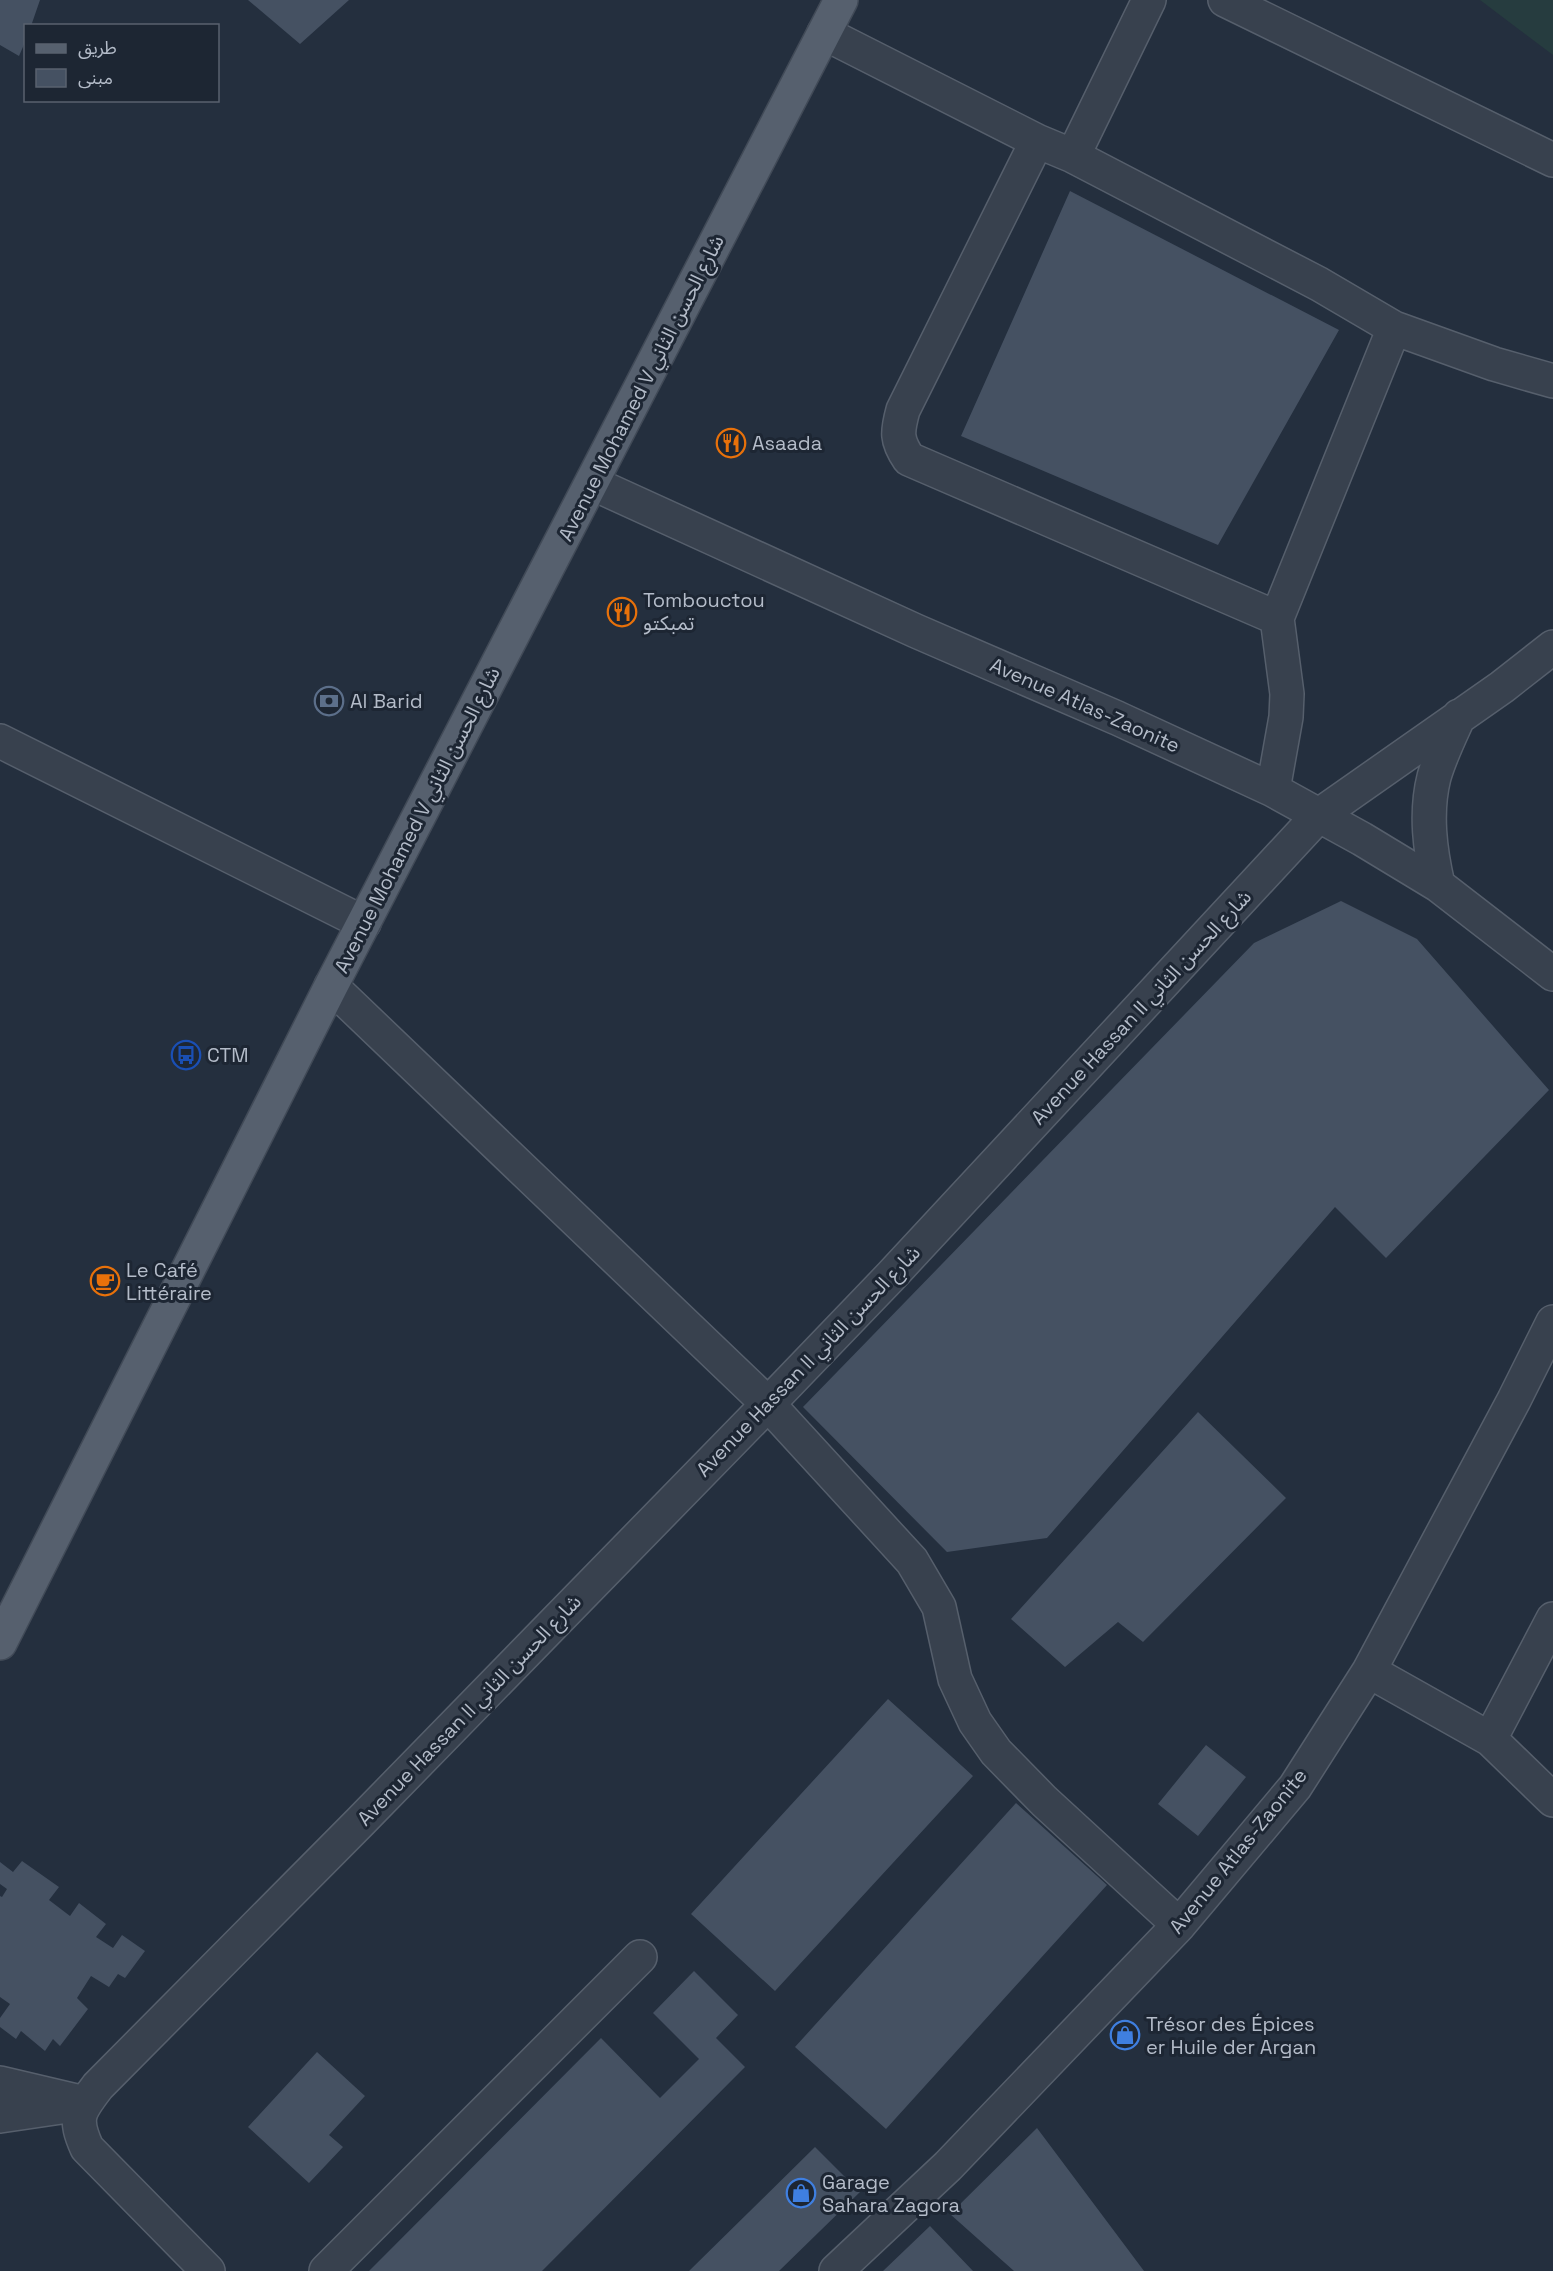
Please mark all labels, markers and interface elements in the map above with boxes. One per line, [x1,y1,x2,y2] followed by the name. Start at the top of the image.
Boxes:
[24,24,219,102] legend
[78,36,117,59] text: طريق
[78,66,113,89] text: مبنى
[552,231,732,547] street label: Avenue Mohamed V شارع الحسن الثاني
[715,427,747,459] restaurant icon: Asaada
[752,430,822,456] place label: Asaada
[643,587,765,636] place label: Tombouctou تمبكتو
[606,596,638,628] restaurant icon: Tombouctou تمبكتو
[986,651,1184,759] street label: Avenue Atlas-Zaonite
[328,663,508,979] street label: Avenue Mohamed V شارع الحسن الثاني
[313,685,345,717] bank icon: Al Barid
[350,688,423,714] place label: Al Barid
[1025,884,1259,1132] street label: Avenue Hassan II شارع الحسن الثاني
[170,1039,202,1071] bus stop icon: CTM
[207,1042,249,1068] place label: CTM
[690,1240,928,1484] street label: Avenue Hassan II شارع الحسن الثاني
[126,1257,212,1306] place label: Le Café Littéraire
[89,1265,121,1297] cafe icon: Le Café Littéraire
[351,1589,589,1833] street label: Avenue Hassan II شارع الحسن الثاني
[1163,1763,1313,1939] street label: Avenue Atlas-Zaonite
[1146,2011,1316,2060] place label: Trésor des Épices er Huile der Argan
[1109,2019,1141,2051] shop icon: Trésor des Épices er Huile der Argan
[822,2169,960,2218] place label: Garage Sahara Zagora
[785,2177,817,2209] shop icon: Garage Sahara Zagora

